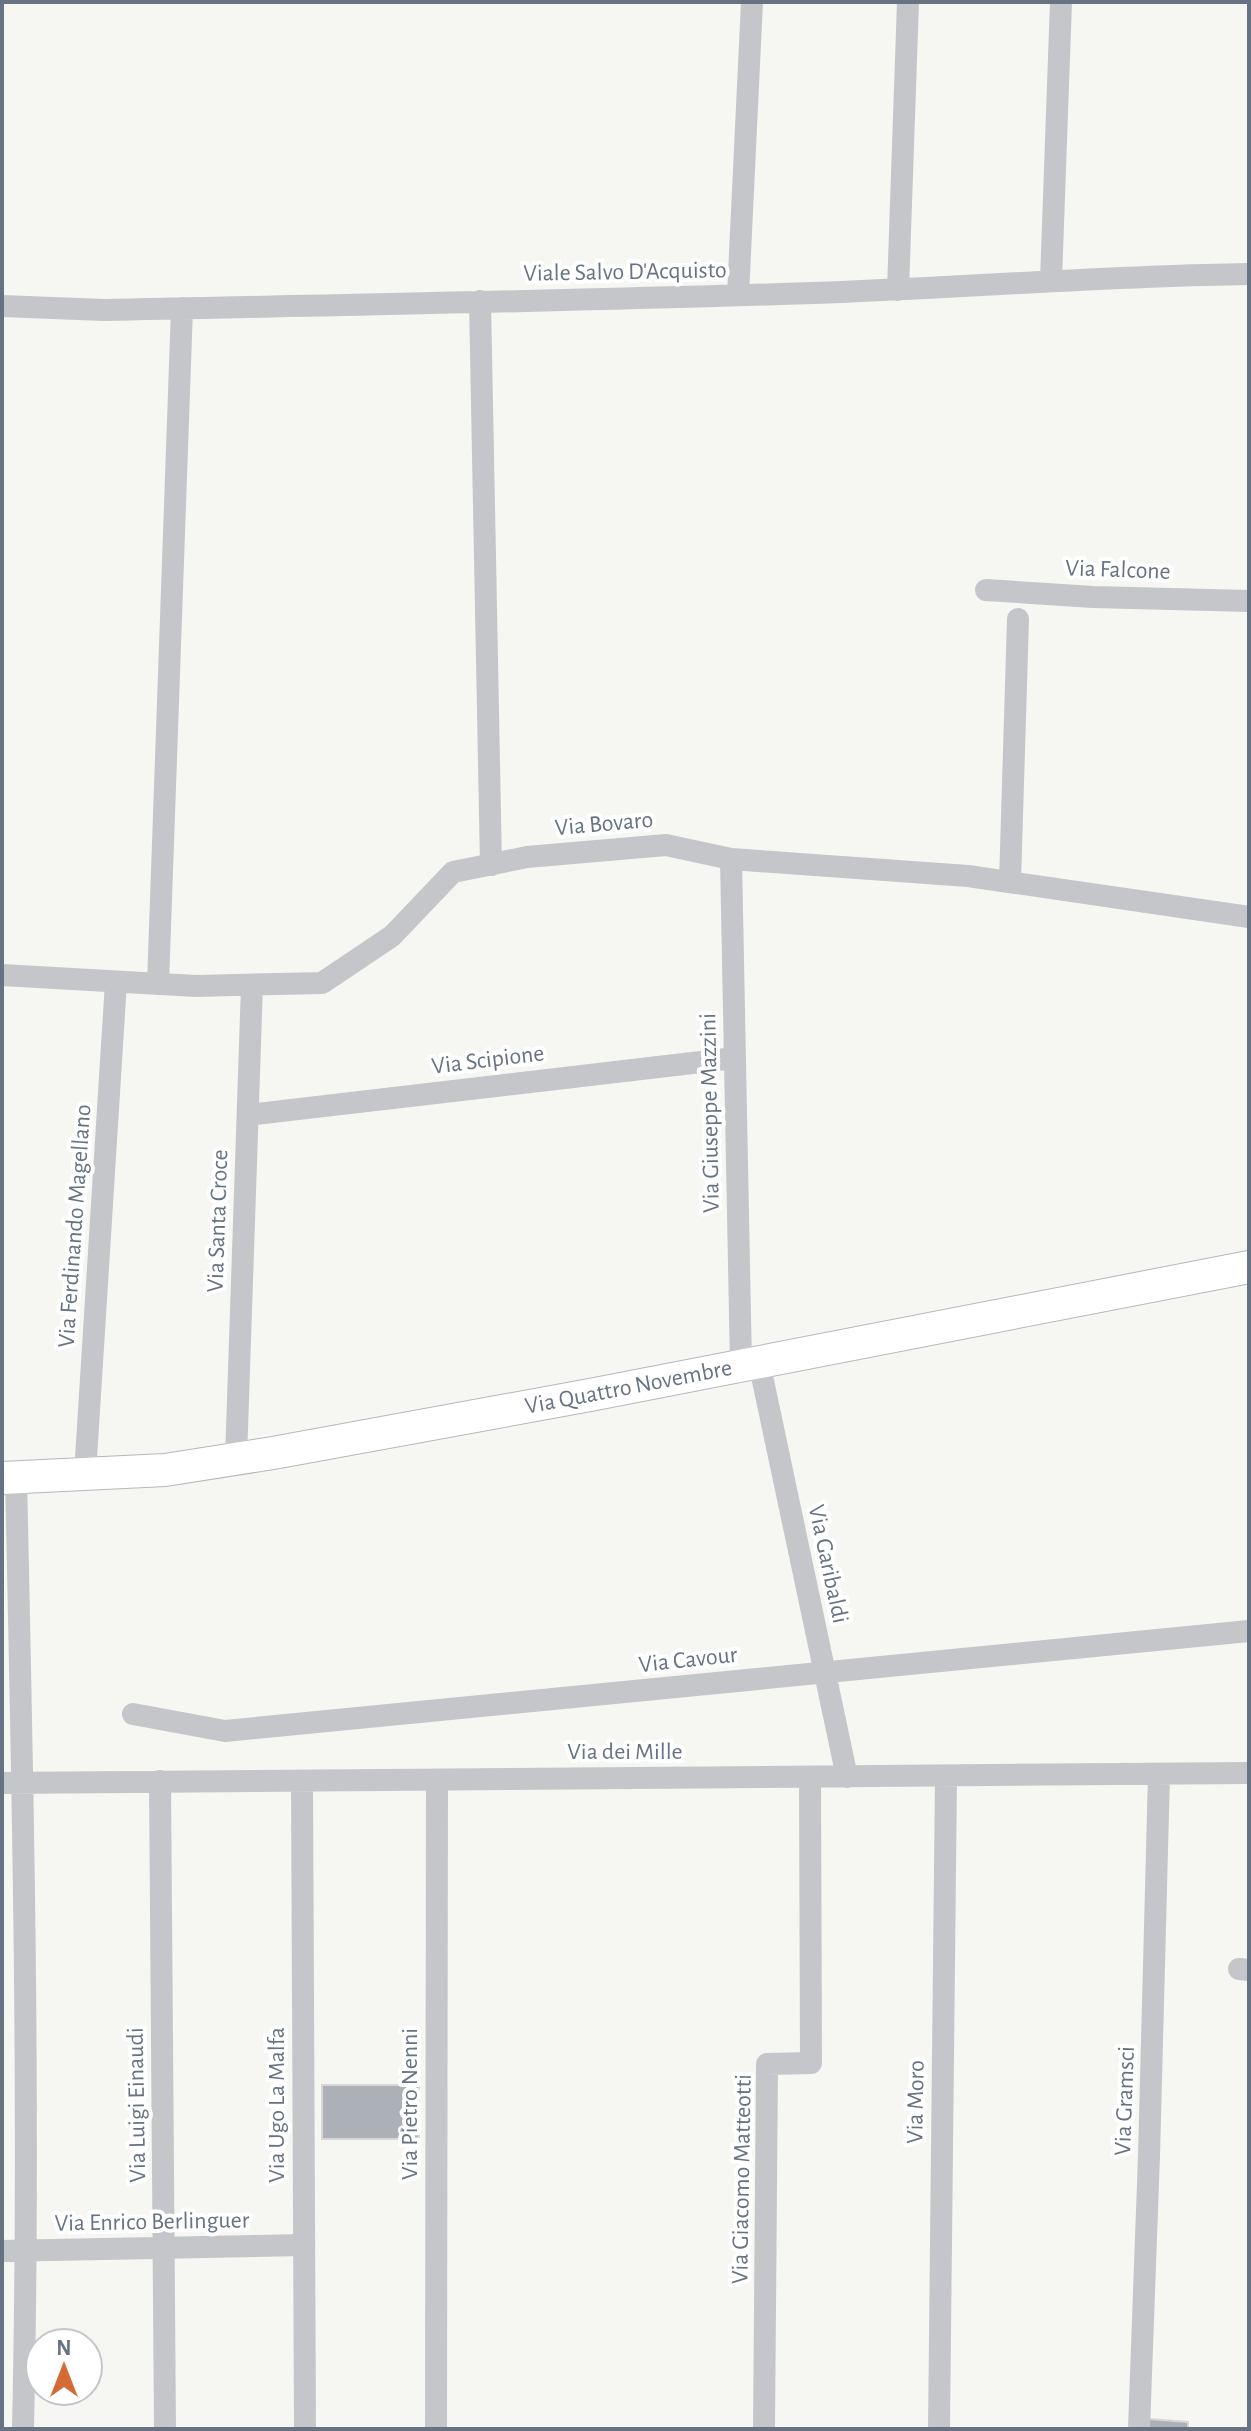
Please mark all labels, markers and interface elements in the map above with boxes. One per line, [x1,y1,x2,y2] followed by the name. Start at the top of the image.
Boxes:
[523,258,727,286] street label: Viale Salvo D'Acquisto
[1065,556,1171,584] street label: Via Falcone
[554,808,654,840] street label: Via Bovaro
[696,1013,724,1213] street label: Via Giuseppe Mazzini
[430,1041,546,1079] street label: Via Scipione
[55,1103,95,1349] street label: Via Ferdinando Magellano
[204,1149,232,1293] street label: Via Santa Croce
[523,1356,734,1419] street label: Via Quattro Novembre
[804,1503,852,1625] street label: Via Garibaldi
[638,1643,739,1677] street label: Via Cavour
[567,1740,683,1764] street label: Via dei Mille
[124,2027,150,2183] street label: Via Luigi Einaudi
[265,2027,289,2183] street label: Via Ugo La Malfa
[398,2028,422,2180] street label: Via Pietro Nenni
[1111,2046,1139,2156] street label: Via Gramsci
[903,2060,929,2144] street label: Via Moro
[728,2074,756,2284] street label: Via Giacomo Matteotti
[54,2208,250,2236] street label: Via Enrico Berlinguer
[24,2327,104,2407] north arrow
[56,2337,72,2359] text: N

